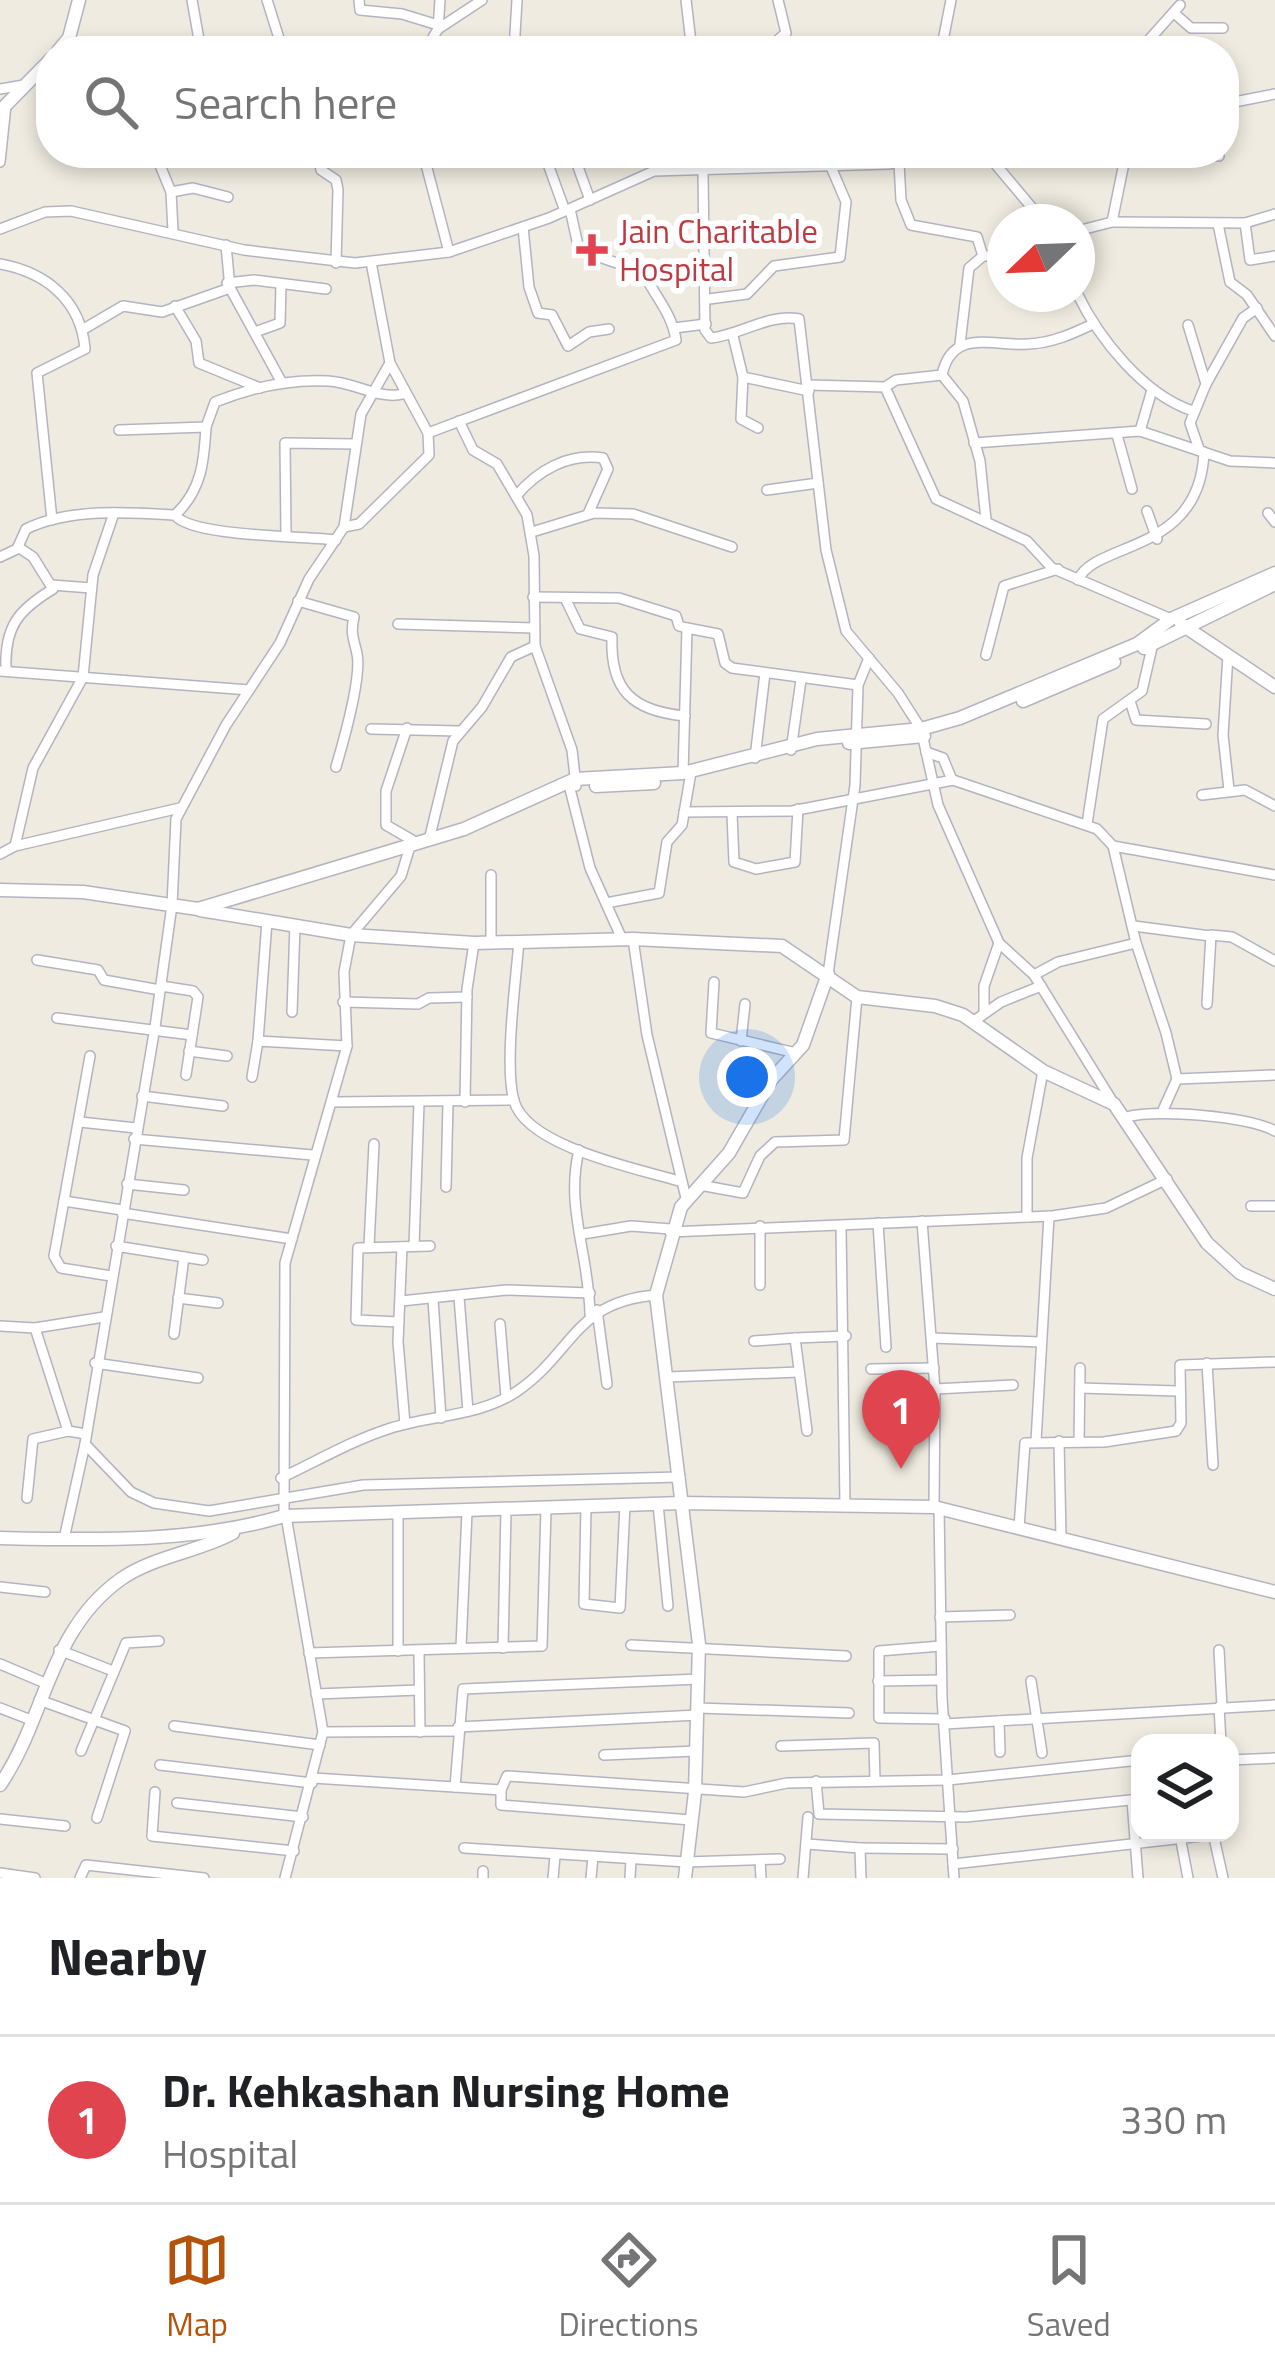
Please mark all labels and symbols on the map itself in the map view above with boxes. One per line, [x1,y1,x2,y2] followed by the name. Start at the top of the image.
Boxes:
[987,204,1095,312] north arrow
[619,206,818,294] place label: Jain Charitable Hospital
[576,234,608,266] marker: Jain Charitable Hospital
[717,1047,777,1107] your location
[862,1370,940,1469] pin: 1

